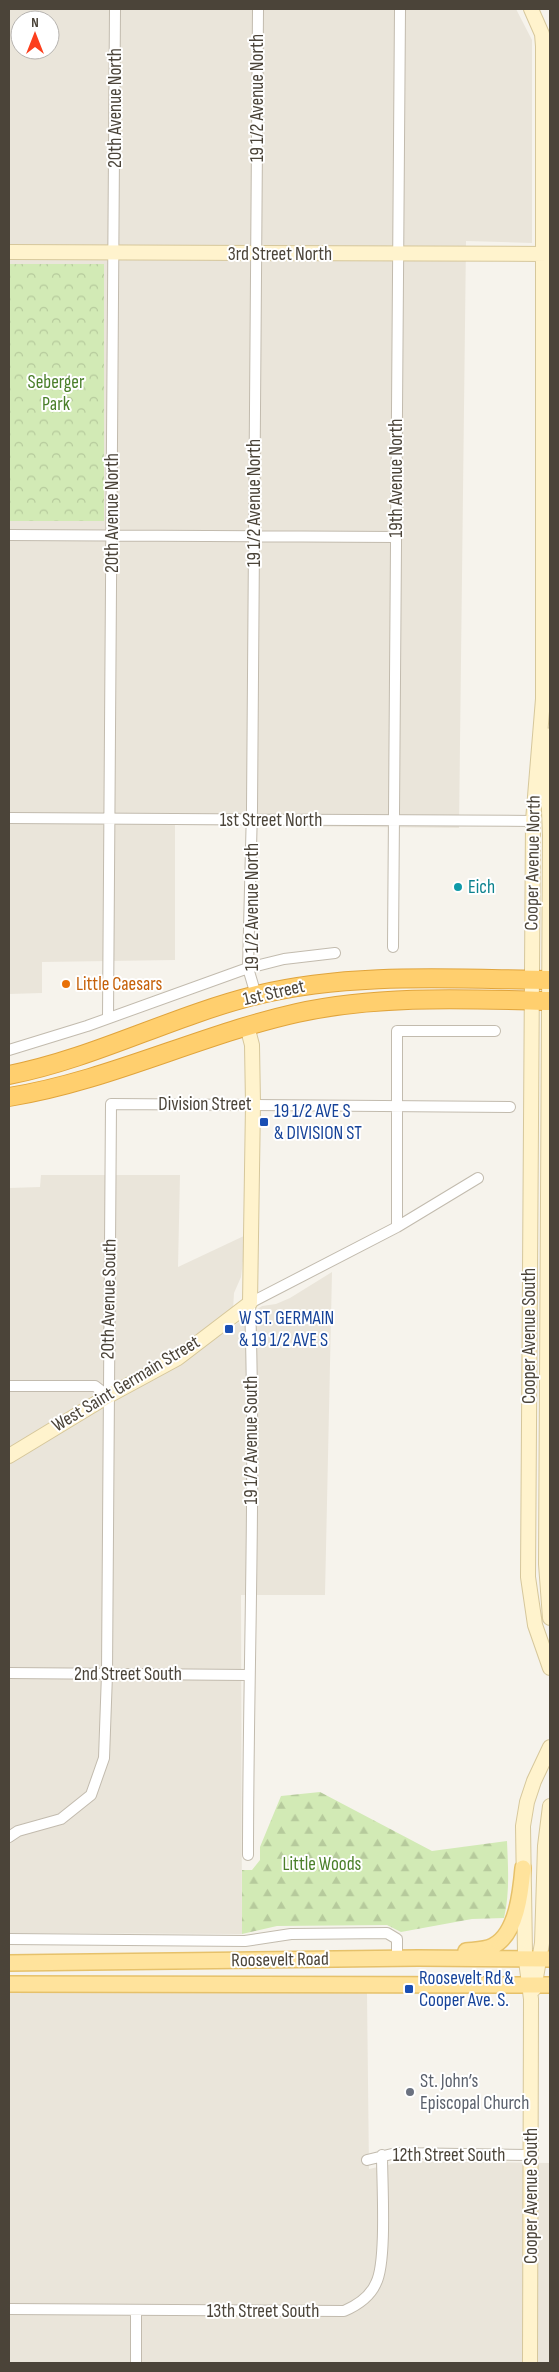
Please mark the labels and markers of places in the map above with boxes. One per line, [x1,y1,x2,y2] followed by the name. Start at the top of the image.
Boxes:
[468,876,495,899] place label: Eich
[452,881,464,893] marker: Eich
[76,973,162,996] place label: Little Caesars
[60,978,72,990] marker: Little Caesars
[274,1100,362,1145] place label: 19 1/2 AVE S & DIVISION ST
[258,1116,270,1128] marker: 19 1/2 AVE S & DIVISION ST
[239,1307,334,1352] place label: W ST. GERMAIN & 19 1/2 AVE S
[223,1323,235,1335] marker: W ST. GERMAIN & 19 1/2 AVE S
[419,1967,514,2012] place label: Roosevelt Rd & Cooper Ave. S.
[403,1983,415,1995] marker: Roosevelt Rd & Cooper Ave. S.
[420,2070,529,2115] place label: St. John’s Episcopal Church
[404,2086,416,2098] marker: St. John’s Episcopal Church

